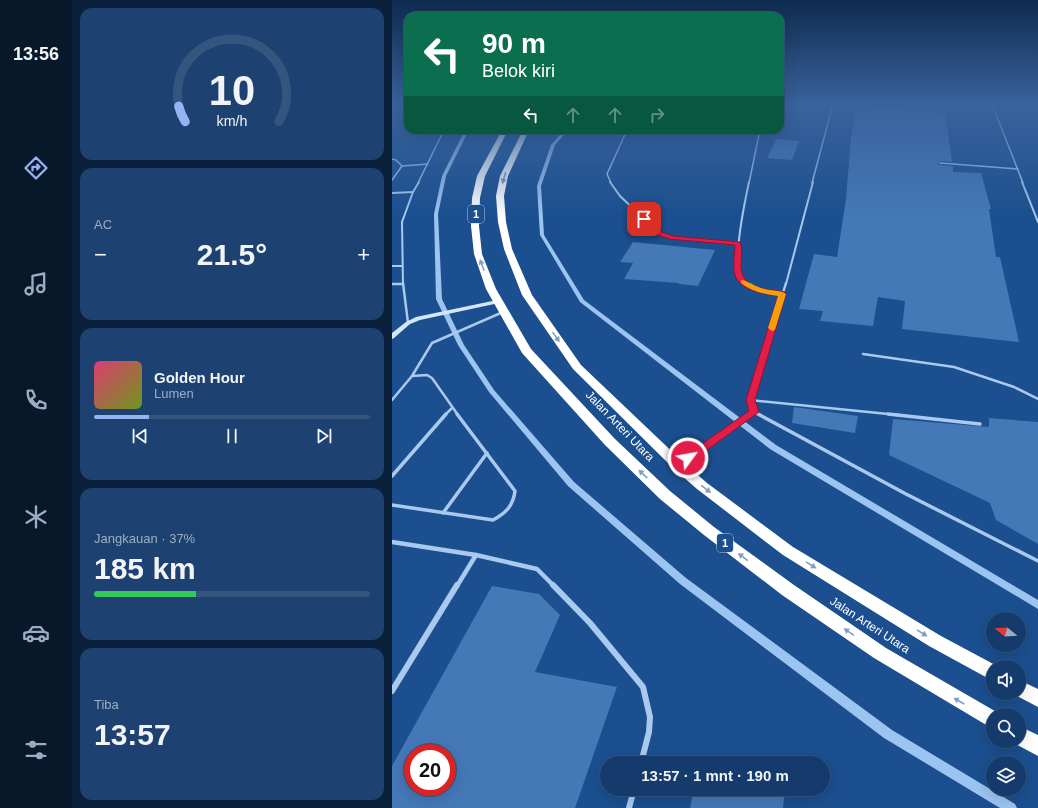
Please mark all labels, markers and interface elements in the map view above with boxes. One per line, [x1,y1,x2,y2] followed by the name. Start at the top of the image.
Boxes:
[416,28,468,80] icon: left
[482,28,546,59] text: 90 m
[13,44,59,64] text: 13:56
[482,61,555,81] text: Belok kiri
[209,67,255,114] text: 10
[520,104,542,126] icon: left
[562,104,584,126] icon: ahead
[604,104,626,126] icon: ahead
[646,104,668,126] icon: right
[217,113,248,129] text: km/h
[22,154,50,182] icon: directions
[501,172,507,185] one-way arrow
[627,202,661,236] pin
[468,205,484,223] road number: 1
[633,208,655,230] icon: arrive
[94,217,112,232] text: AC
[197,238,267,271] text: 21.5°
[94,242,107,267] text: −
[357,242,370,267] text: +
[479,259,485,271] one-way arrow
[22,270,50,298] icon: music
[552,332,560,342] one-way arrow
[154,369,245,386] text: Golden Hour
[22,386,50,414] icon: phone
[154,386,194,401] text: Lumen
[583,388,657,464] street label: Jalan Arteri Utara
[129,425,151,447] icon: previous
[221,425,243,447] icon: pause
[313,425,335,447] icon: next
[667,437,709,479] position arrow
[638,469,648,479] one-way arrow
[700,485,711,493] one-way arrow
[22,503,50,531] icon: climate
[94,531,195,546] text: Jangkauan · 37%
[717,534,733,552] road number: 1
[94,552,196,585] text: 185 km
[738,553,748,561] one-way arrow
[806,561,816,569] one-way arrow
[827,594,913,656] street label: Jalan Arteri Utara
[986,612,1026,652] north arrow
[986,612,1026,796] map controls
[22,619,50,647] icon: car
[844,628,854,636] one-way arrow
[917,629,927,637] one-way arrow
[986,660,1026,700] button: sound
[94,697,119,712] text: Tiba
[953,697,965,704] one-way arrow
[986,708,1026,748] button: search
[94,718,171,751] text: 13:57
[22,736,50,764] icon: filters
[404,744,456,796] speed limit sign: 20
[986,756,1026,796] button: layers
[641,767,789,784] text: 13:57 · 1 mnt · 190 m

